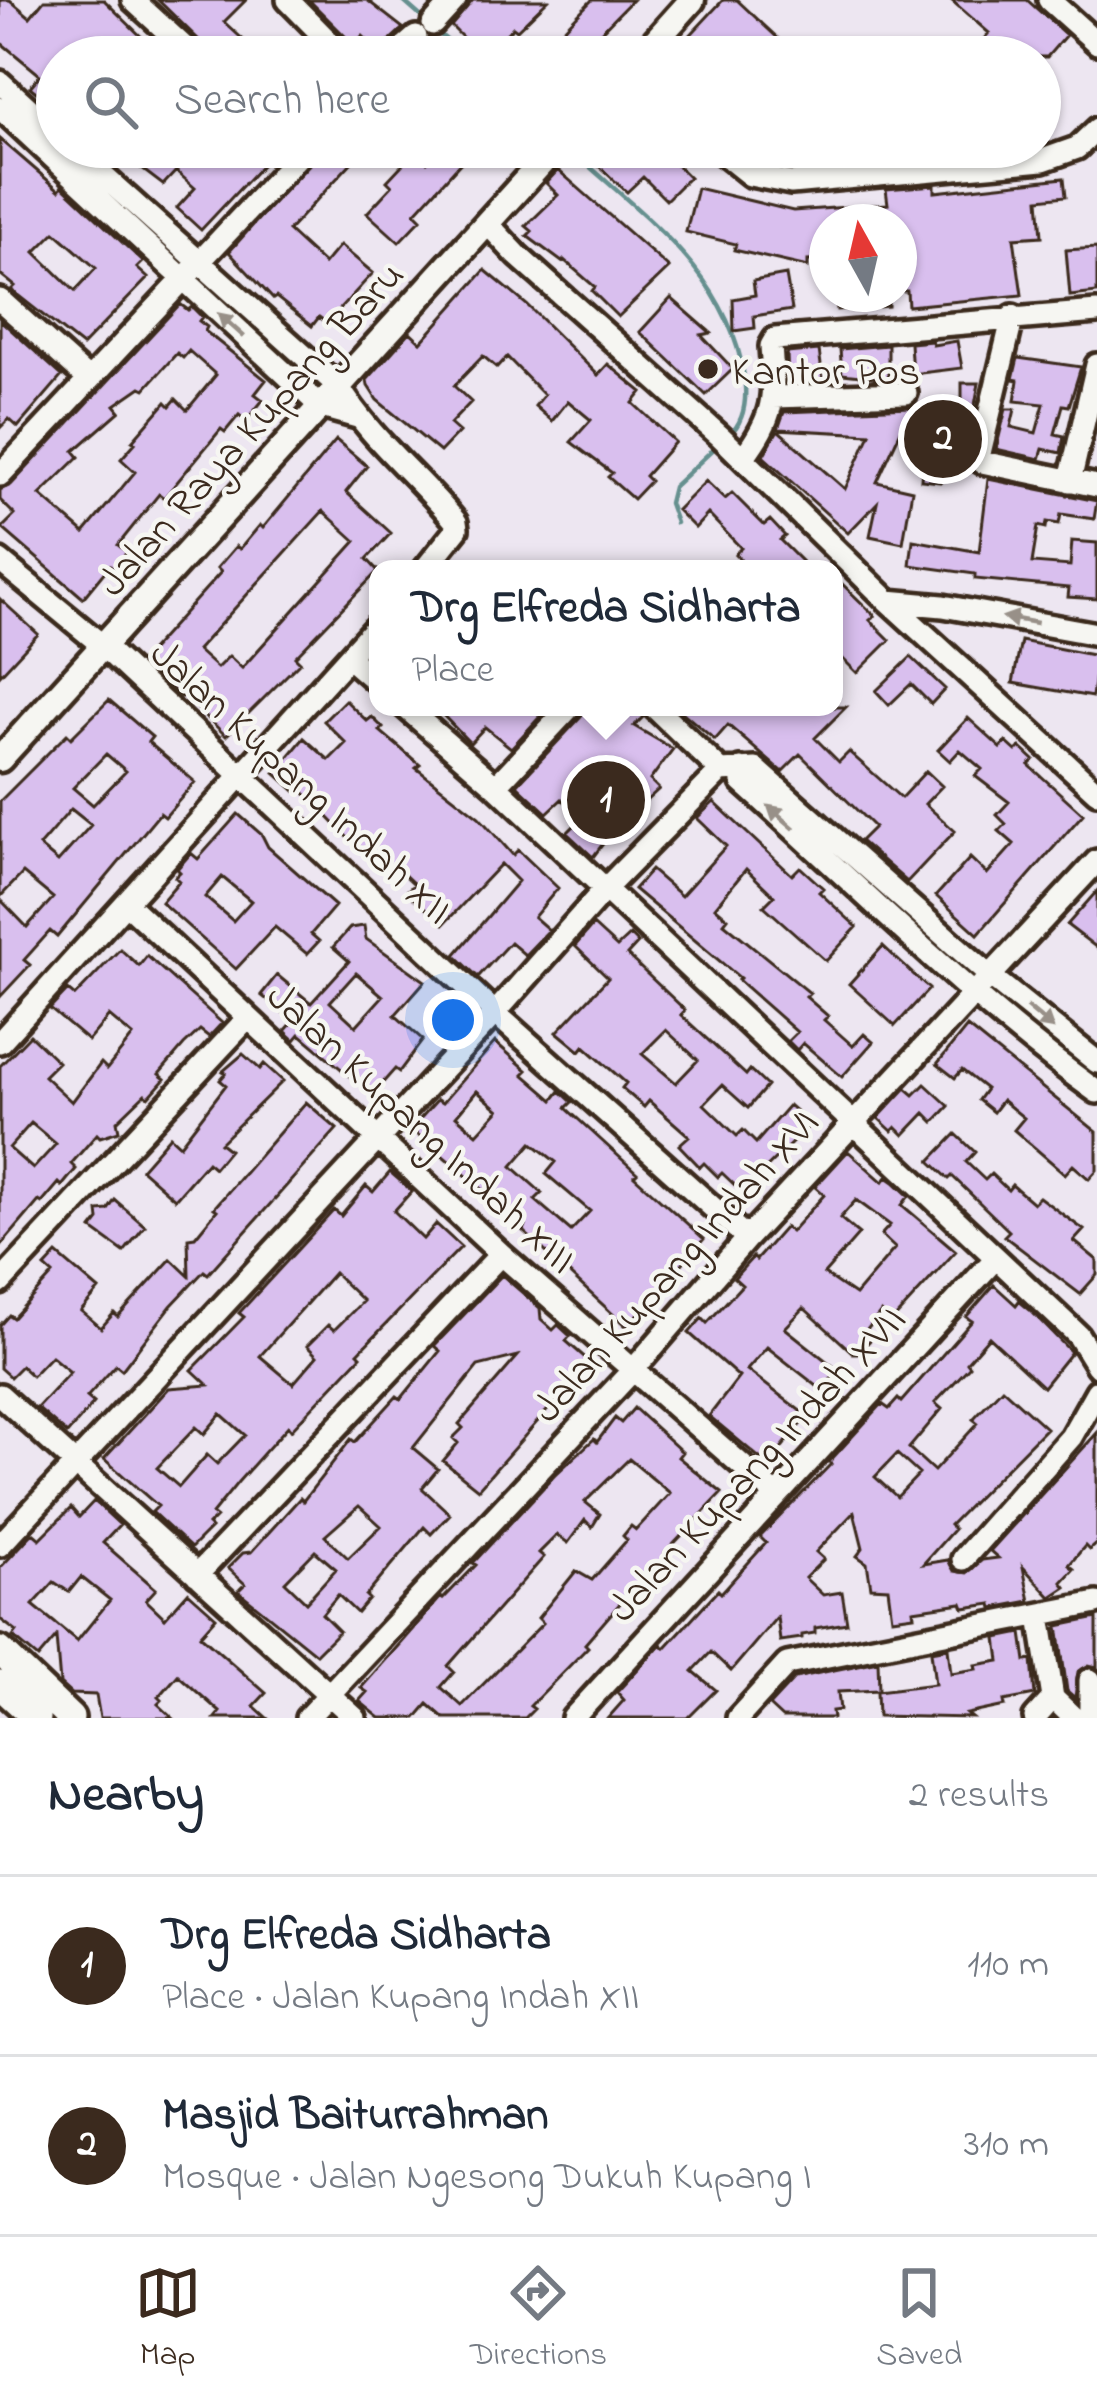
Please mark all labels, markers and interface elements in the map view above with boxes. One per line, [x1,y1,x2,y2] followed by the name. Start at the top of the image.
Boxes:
[36,36,1061,168] search box
[78,69,144,135] icon: search
[174,69,390,135] text: Search here
[809,204,917,312] north arrow
[84,248,420,612] street label: Jalan Raya Kupang Baru
[217,312,246,339] one-way arrow
[732,343,920,404] place label: Kantor Pos
[695,356,721,382] marker: Kantor Pos
[904,394,982,484] pin: 2
[369,560,843,716] popup
[411,577,801,643] text: Drg Elfreda Sidharta
[1001,610,1038,629] one-way arrow
[135,626,465,940] street label: Jalan Kupang Indah XII
[411,643,494,700] text: Place
[567,755,645,845] pin: 1
[766,804,796,830] one-way arrow
[251,969,589,1290] street label: Jalan Kupang Indah XIII
[423,990,483,1050] your location
[1025,1005,1055,1031] one-way arrow
[519,1096,836,1438] street label: Jalan Kupang Indah XVI
[594,1293,922,1638] street label: Jalan Kupang Indah XVII
[48,1759,204,1834] text: Nearby
[909,1768,1049,1825] text: 2 results
[162,1904,551,1970] text: Drg Elfreda Sidharta
[81,1937,93,1994] text: 1
[967,1937,1049,1994] text: 110 m
[162,1970,639,2027] text: Place · Jalan Kupang Indah XII
[162,2084,549,2150] text: Masjid Baiturrahman
[77,2117,97,2174] text: 2
[964,2117,1049,2174] text: 310 m
[162,2150,812,2207] text: Mosque · Jalan Ngesong Dukuh Kupang I
[135,2260,201,2380] tab: Map
[470,2260,607,2380] tab: Directions
[876,2260,962,2380] tab: Saved

